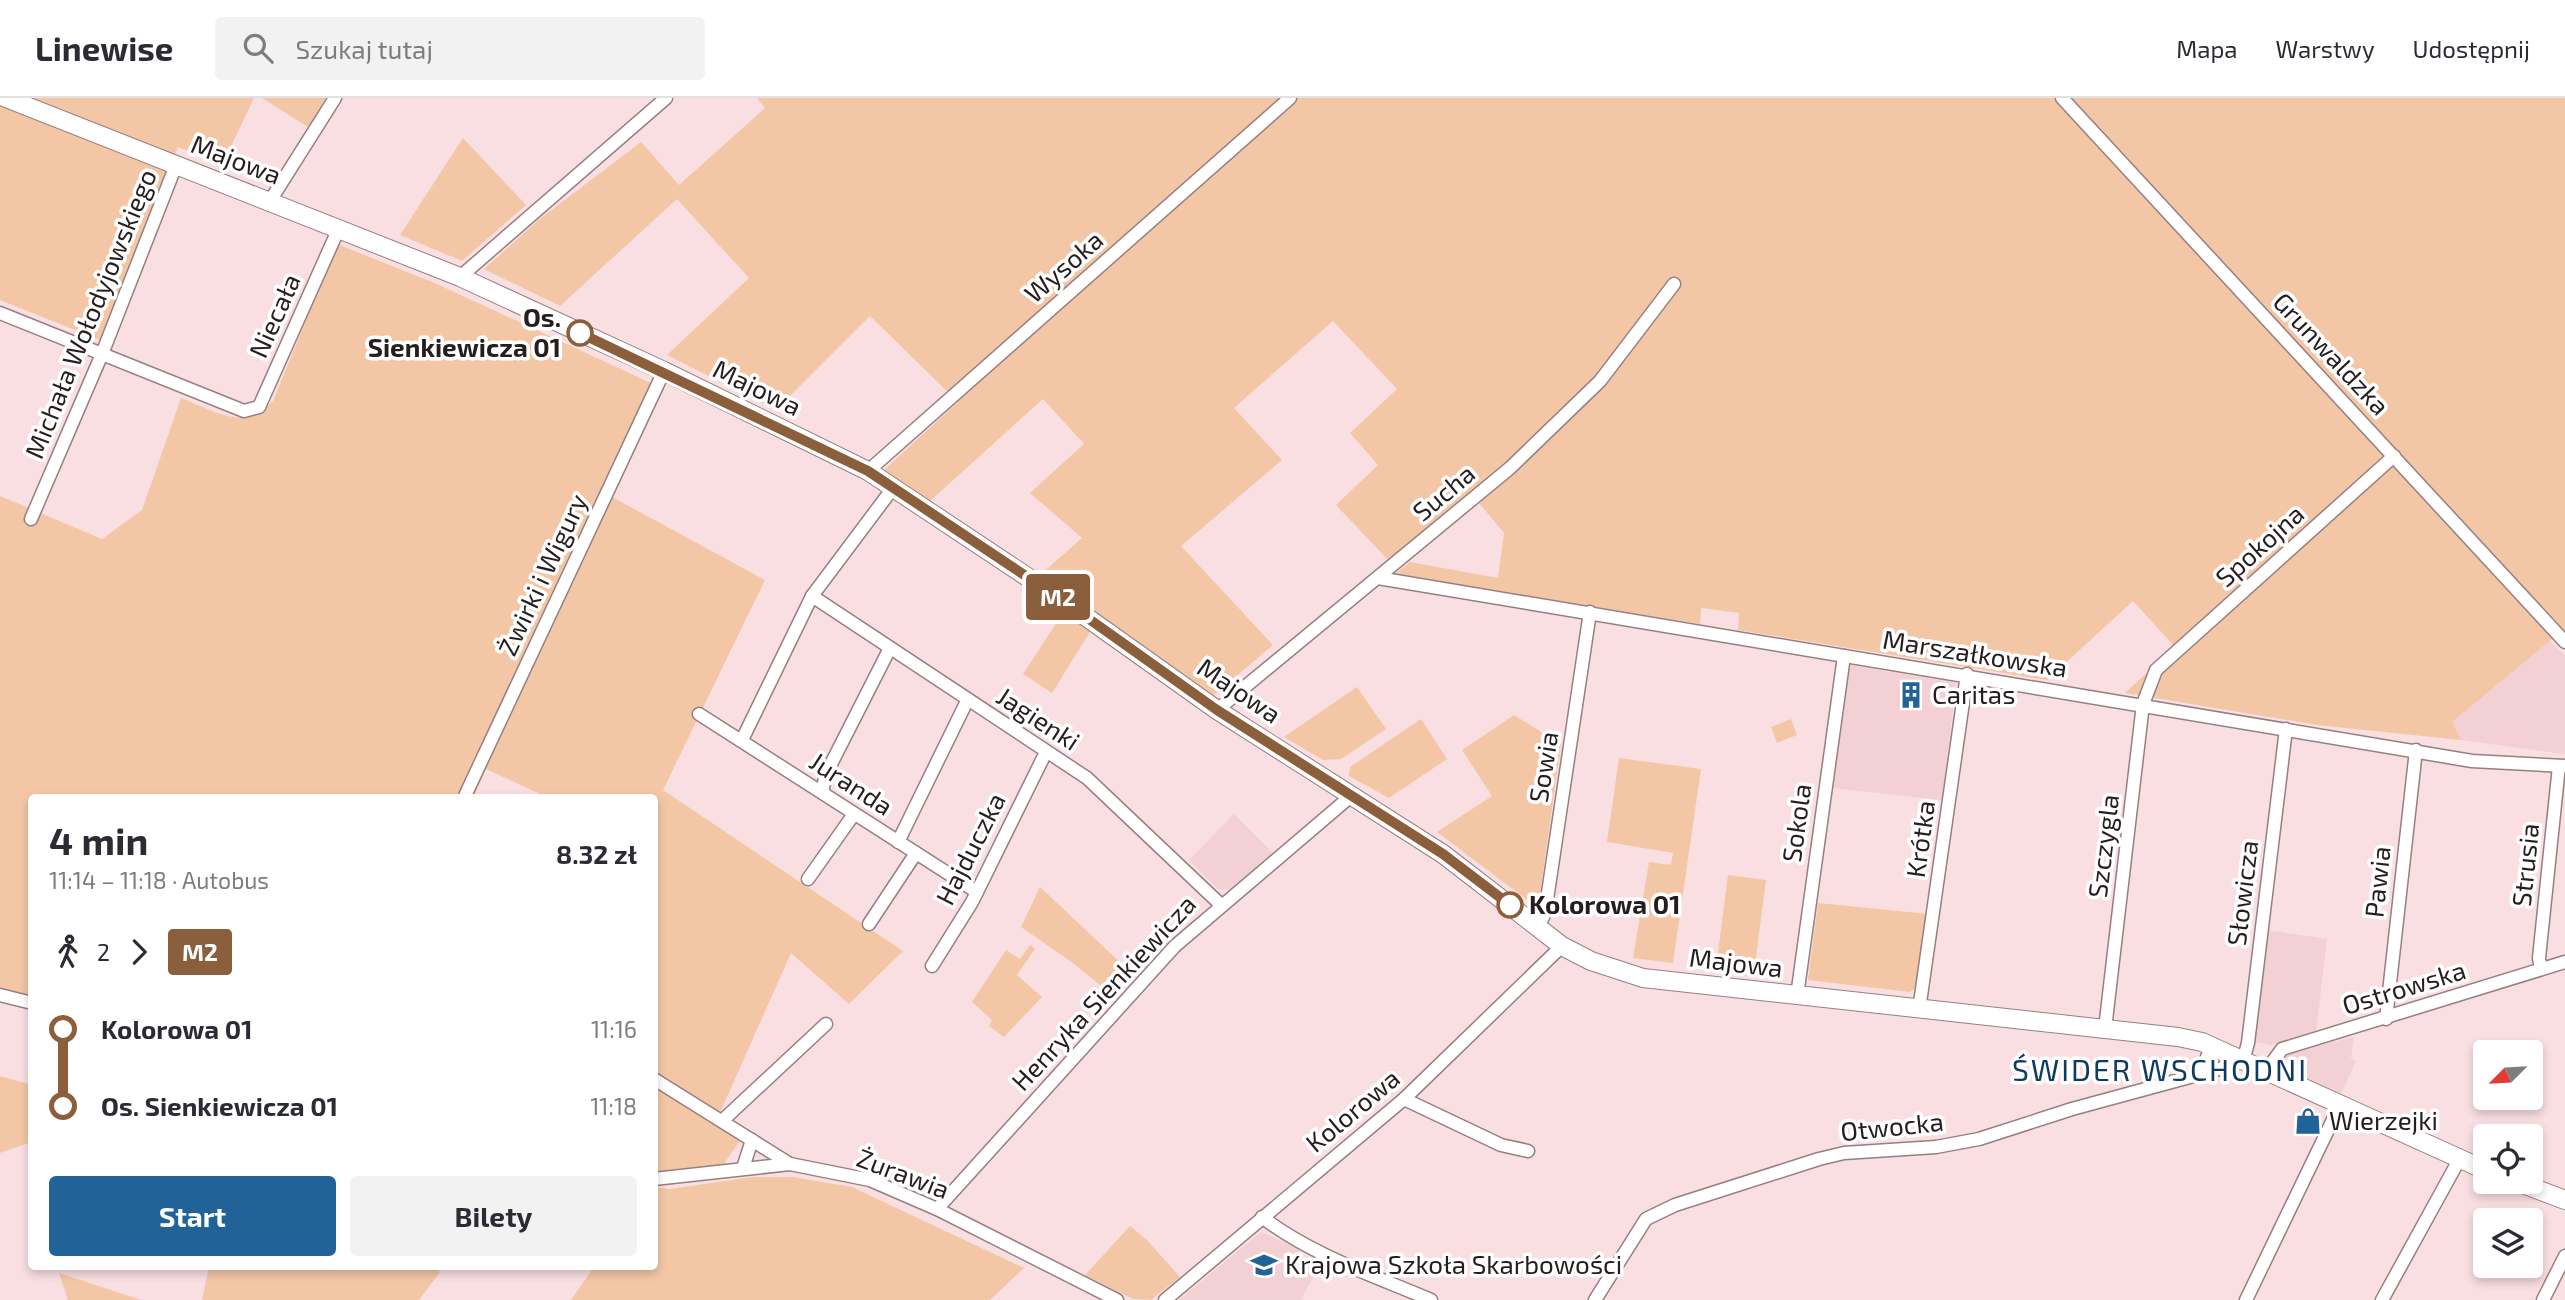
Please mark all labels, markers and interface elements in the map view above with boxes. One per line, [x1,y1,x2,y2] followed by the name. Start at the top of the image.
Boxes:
[215,17,705,80] search box
[35,28,173,68] text: Linewise
[239,29,277,67] icon: search
[295,33,433,64] text: Szukaj tutaj
[2176,34,2238,63] text: Mapa
[2276,34,2375,63] text: Warstwy
[2413,34,2530,63] text: Udostępnij
[187,127,286,190] street label: Majowa
[17,164,162,463] street label: Michała Wołodyjowskiego
[1017,223,1109,308] street label: Wysoka
[241,269,306,362] street label: Niecała
[2268,285,2397,420] street label: Grunwaldzka
[368,301,561,362] place label: Os. Sienkiewicza 01
[567,320,593,346] marker: Os. Sienkiewicza 01
[709,352,807,421] street label: Majowa
[1406,457,1480,527] street label: Sucha
[491,488,593,660] street label: Żwirki i Wigury
[2209,497,2309,593] street label: Spokojna
[1026,574,1090,620] line badge: M2
[1040,582,1076,611] text: M2
[1881,623,2070,682] street label: Marszałkowska
[1192,651,1287,729] street label: Majowa
[1932,678,2015,709] place label: Caritas
[991,679,1086,756] street label: Jagienki
[1896,680,1926,710] building icon: Caritas
[1522,729,1563,804] street label: Sowia
[805,745,899,821] street label: Juranda
[1775,782,1816,864] street label: Sokola
[928,787,1011,909] street label: Hajduczka
[2081,792,2124,899] street label: Szczygla
[1899,798,1940,879] street label: Krótka
[49,817,148,863] text: 4 min
[2505,822,2544,908] street label: Strusia
[556,838,637,869] text: 8.32 zł
[2220,838,2263,947] street label: Słowicza
[2357,845,2396,919] street label: Pawia
[49,866,269,894] text: 11:14 – 11:18 · Autobus
[1004,888,1201,1096] street label: Henryka Sienkiewicza
[1529,888,1680,919] place label: Kolorowa 01
[1497,892,1523,918] marker: Kolorowa 01
[49,933,87,971] icon: walk
[120,933,158,971] icon: forward
[182,937,218,966] text: M2
[97,938,110,966] text: 2
[1688,940,1785,983] street label: Majowa
[2338,953,2469,1020] street label: Ostrowska
[101,1013,252,1044] text: Kolorowa 01
[591,1015,637,1043] text: 11:16
[2473,1040,2543,1110] north arrow
[2473,1040,2543,1278] map controls
[2012,1051,2308,1087] district label: ŚWIDER WSCHODNI
[1299,1062,1405,1158] street label: Kolorowa
[101,1090,338,1121] text: Os. Sienkiewicza 01
[590,1092,637,1120] text: 11:18
[2329,1104,2438,1135] place label: Wierzejki
[1839,1105,1945,1146] street label: Otwocka
[2293,1106,2323,1136] shop icon: Wierzejki
[2473,1124,2543,1194] button: locate
[853,1141,954,1204] street label: Żurawia
[49,1176,336,1256] button: Start
[350,1176,637,1256] button: Bilety
[2473,1208,2543,1278] button: layers
[1285,1248,1622,1279] place label: Krajowa Szkoła Skarbowości
[1249,1250,1279,1280] school or university icon: Krajowa Szkoła Skarbowości

